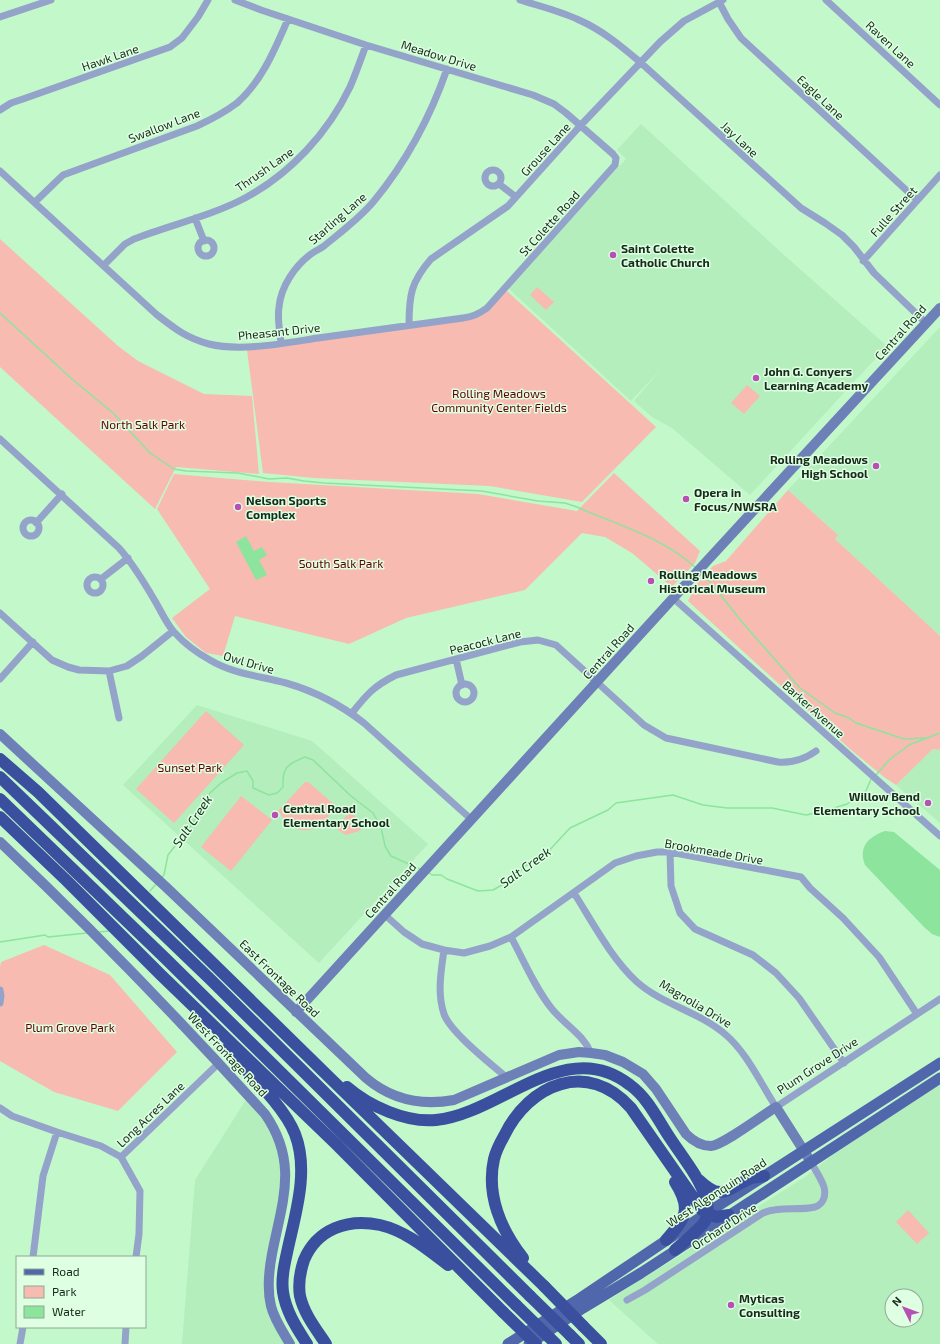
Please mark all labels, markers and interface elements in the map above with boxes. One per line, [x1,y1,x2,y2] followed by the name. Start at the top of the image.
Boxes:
[863,18,919,70] street label: Raven Lane
[400,37,478,73] street label: Meadow Drive
[80,41,140,73] street label: Hawk Lane
[795,72,847,122] street label: Eagle Lane
[126,105,202,145] street label: Swallow Lane
[719,118,761,160] street label: Jay Lane
[517,119,573,179] street label: Grouse Lane
[232,144,296,194] street label: Thrush Lane
[867,183,919,239] street label: Fulle Street
[516,187,582,259] street label: St Colette Road
[305,189,369,247] street label: Starling Lane
[621,241,710,269] place label: Saint Colette Catholic Church
[608,250,618,260] marker: Saint Colette Catholic Church
[871,301,929,363] street label: Central Road
[237,320,321,342] street label: Pheasant Drive
[764,364,868,393] place label: John G. Conyers Learning Academy
[751,373,761,383] marker: John G. Conyers Learning Academy
[431,386,567,414] park label: Rolling Meadows Community Center Fields
[101,417,185,431] park label: North Salk Park
[770,452,868,480] place label: Rolling Meadows High School
[871,461,881,471] marker: Rolling Meadows High School
[694,485,777,513] place label: Opera in Focus/NWSRA
[246,493,326,521] place label: Nelson Sports Complex
[681,494,691,504] marker: Opera in Focus/NWSRA
[233,502,243,512] marker: Nelson Sports Complex
[299,556,383,570] park label: South Salk Park
[659,567,766,595] place label: Rolling Meadows Historical Museum
[646,576,656,586] marker: Rolling Meadows Historical Museum
[579,620,637,682] street label: Central Road
[448,625,522,657] street label: Peacock Lane
[222,648,276,676] street label: Owl Drive
[780,678,848,740] street label: Barker Avenue
[158,760,222,774] park label: Sunset Park
[813,789,920,818] place label: Willow Bend Elementary School
[169,792,215,850] water label: Salt Creek
[923,798,933,808] marker: Willow Bend Elementary School
[283,801,390,830] place label: Central Road Elementary School
[270,810,280,820] marker: Central Road Elementary School
[664,835,764,867] street label: Brookmeade Drive
[496,843,554,891] water label: Salt Creek
[361,859,419,921] street label: Central Road
[237,936,323,1020] street label: East Frontage Road
[657,976,735,1030] street label: Magnolia Drive
[185,1009,271,1099] street label: West Frontage Road
[25,1020,115,1034] park label: Plum Grove Park
[774,1034,860,1096] street label: Plum Grove Drive
[113,1078,187,1150] street label: Long Acres Lane
[664,1155,768,1229] street label: West Algonquin Road
[689,1200,759,1252] street label: Orchard Drive
[16,1256,146,1328] legend
[52,1264,80,1278] text: Road
[52,1284,77,1298] text: Park
[884,1288,924,1328] north arrow
[739,1291,800,1319] place label: Myticas Consulting
[889,1294,904,1308] text: N
[726,1300,736,1310] marker: Myticas Consulting
[52,1304,86,1318] text: Water

